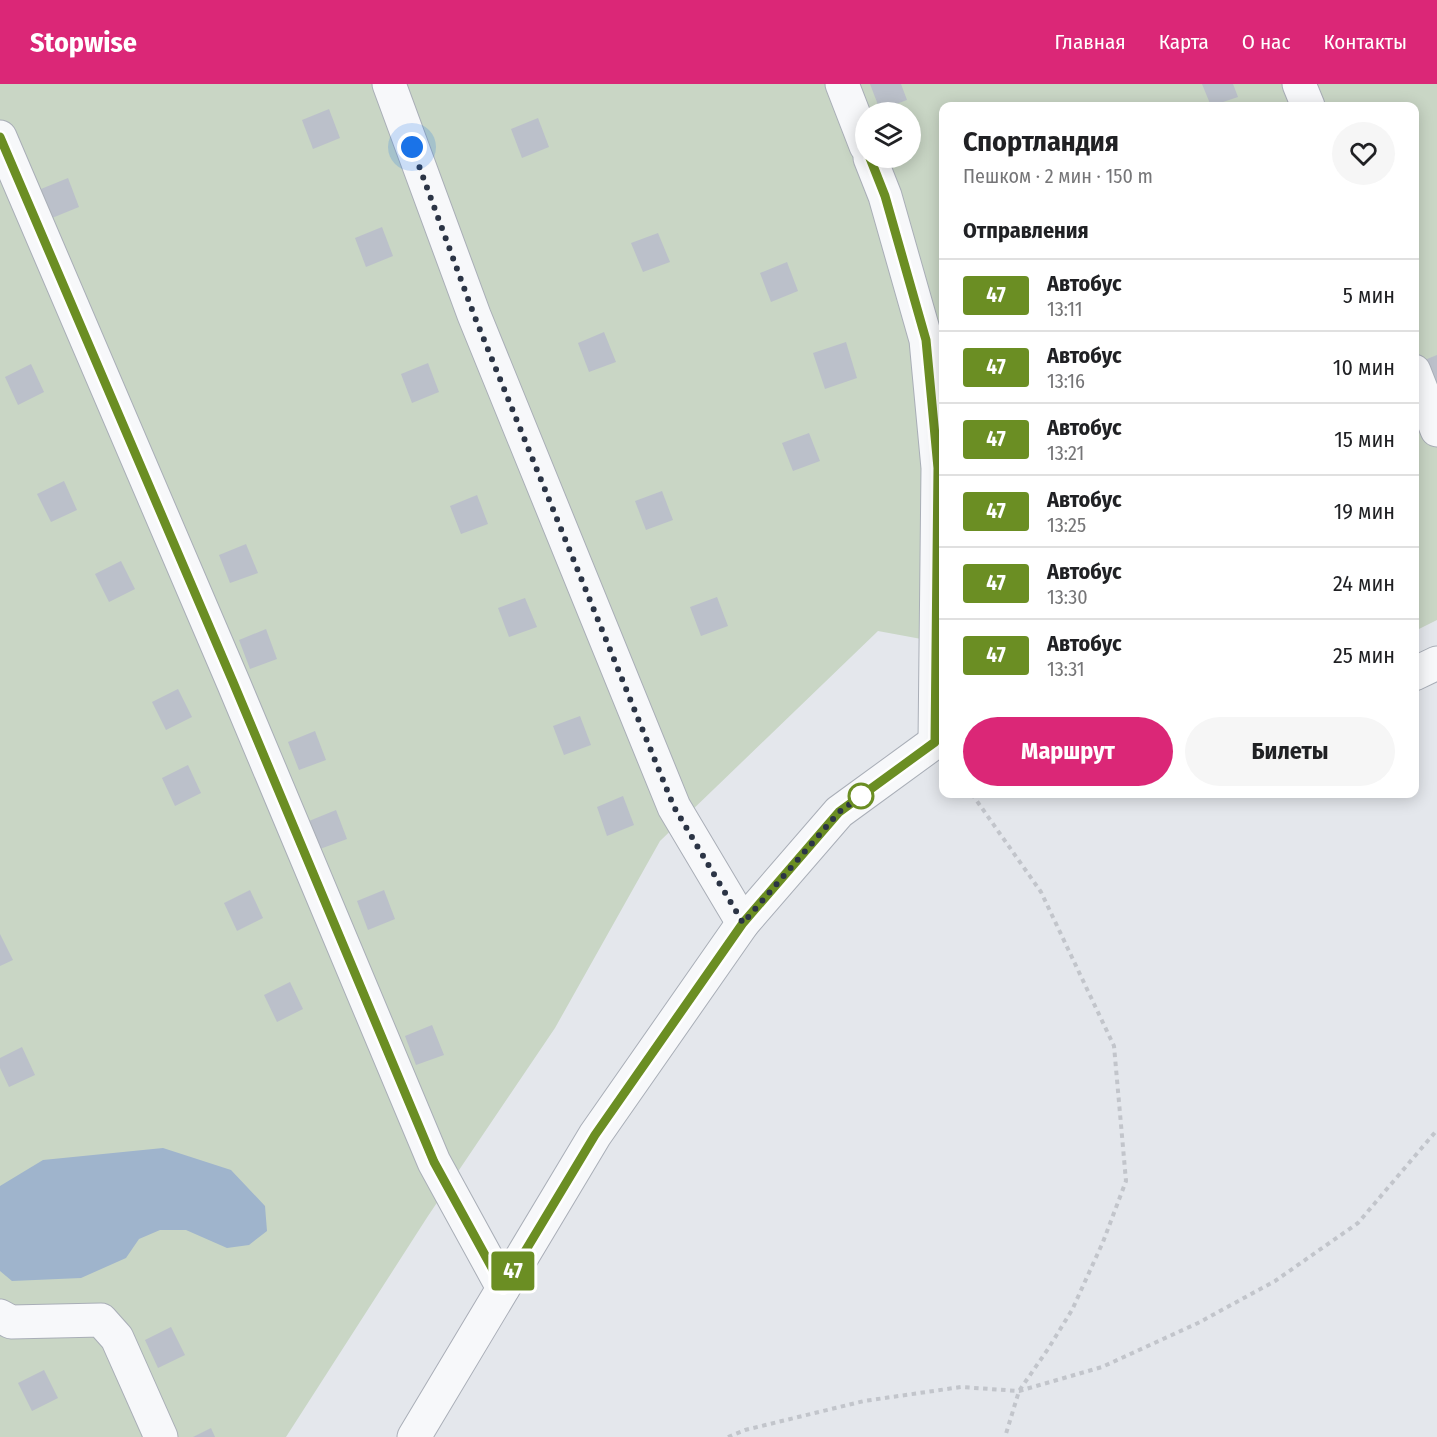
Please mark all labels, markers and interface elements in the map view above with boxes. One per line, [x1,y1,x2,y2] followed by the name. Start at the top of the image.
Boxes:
[30,26,137,59] text: Stopwise
[1055,29,1126,55] text: Главная
[1159,29,1209,55] text: Карта
[1242,29,1290,55] text: О нас
[1323,29,1407,55] text: Контакты
[855,102,921,168] map controls
[855,102,921,168] button: layers
[1332,122,1395,185] button: heart
[963,125,1119,158] text: Спортландия
[397,132,427,162] your location
[963,164,1153,188] text: Пешком · 2 мин · 150 m
[963,217,1089,244] text: Отправления
[1047,270,1122,297] text: Автобус
[986,282,1006,308] text: 47
[1343,282,1395,309] text: 5 мин
[1047,297,1083,321] text: 13:11
[1047,342,1122,369] text: Автобус
[986,354,1006,380] text: 47
[1333,354,1395,381] text: 10 мин
[1047,369,1085,393] text: 13:16
[1047,414,1122,441] text: Автобус
[986,426,1006,452] text: 47
[1334,426,1395,453] text: 15 мин
[1047,441,1084,465] text: 13:21
[1047,486,1122,513] text: Автобус
[986,498,1006,524] text: 47
[1334,498,1395,525] text: 19 мин
[1047,513,1086,537] text: 13:25
[1047,558,1122,585] text: Автобус
[986,570,1006,596] text: 47
[1333,570,1395,597] text: 24 мин
[1047,585,1088,609] text: 13:30
[1047,630,1122,657] text: Автобус
[986,642,1006,668] text: 47
[1333,642,1395,669] text: 25 мин
[1047,657,1085,681] text: 13:31
[963,717,1173,786] button: Маршрут
[1185,717,1395,786] button: Билеты
[848,783,874,809] unlabelled marker
[486,1252,540,1290] line badge: 47
[503,1258,523,1284] text: 47

